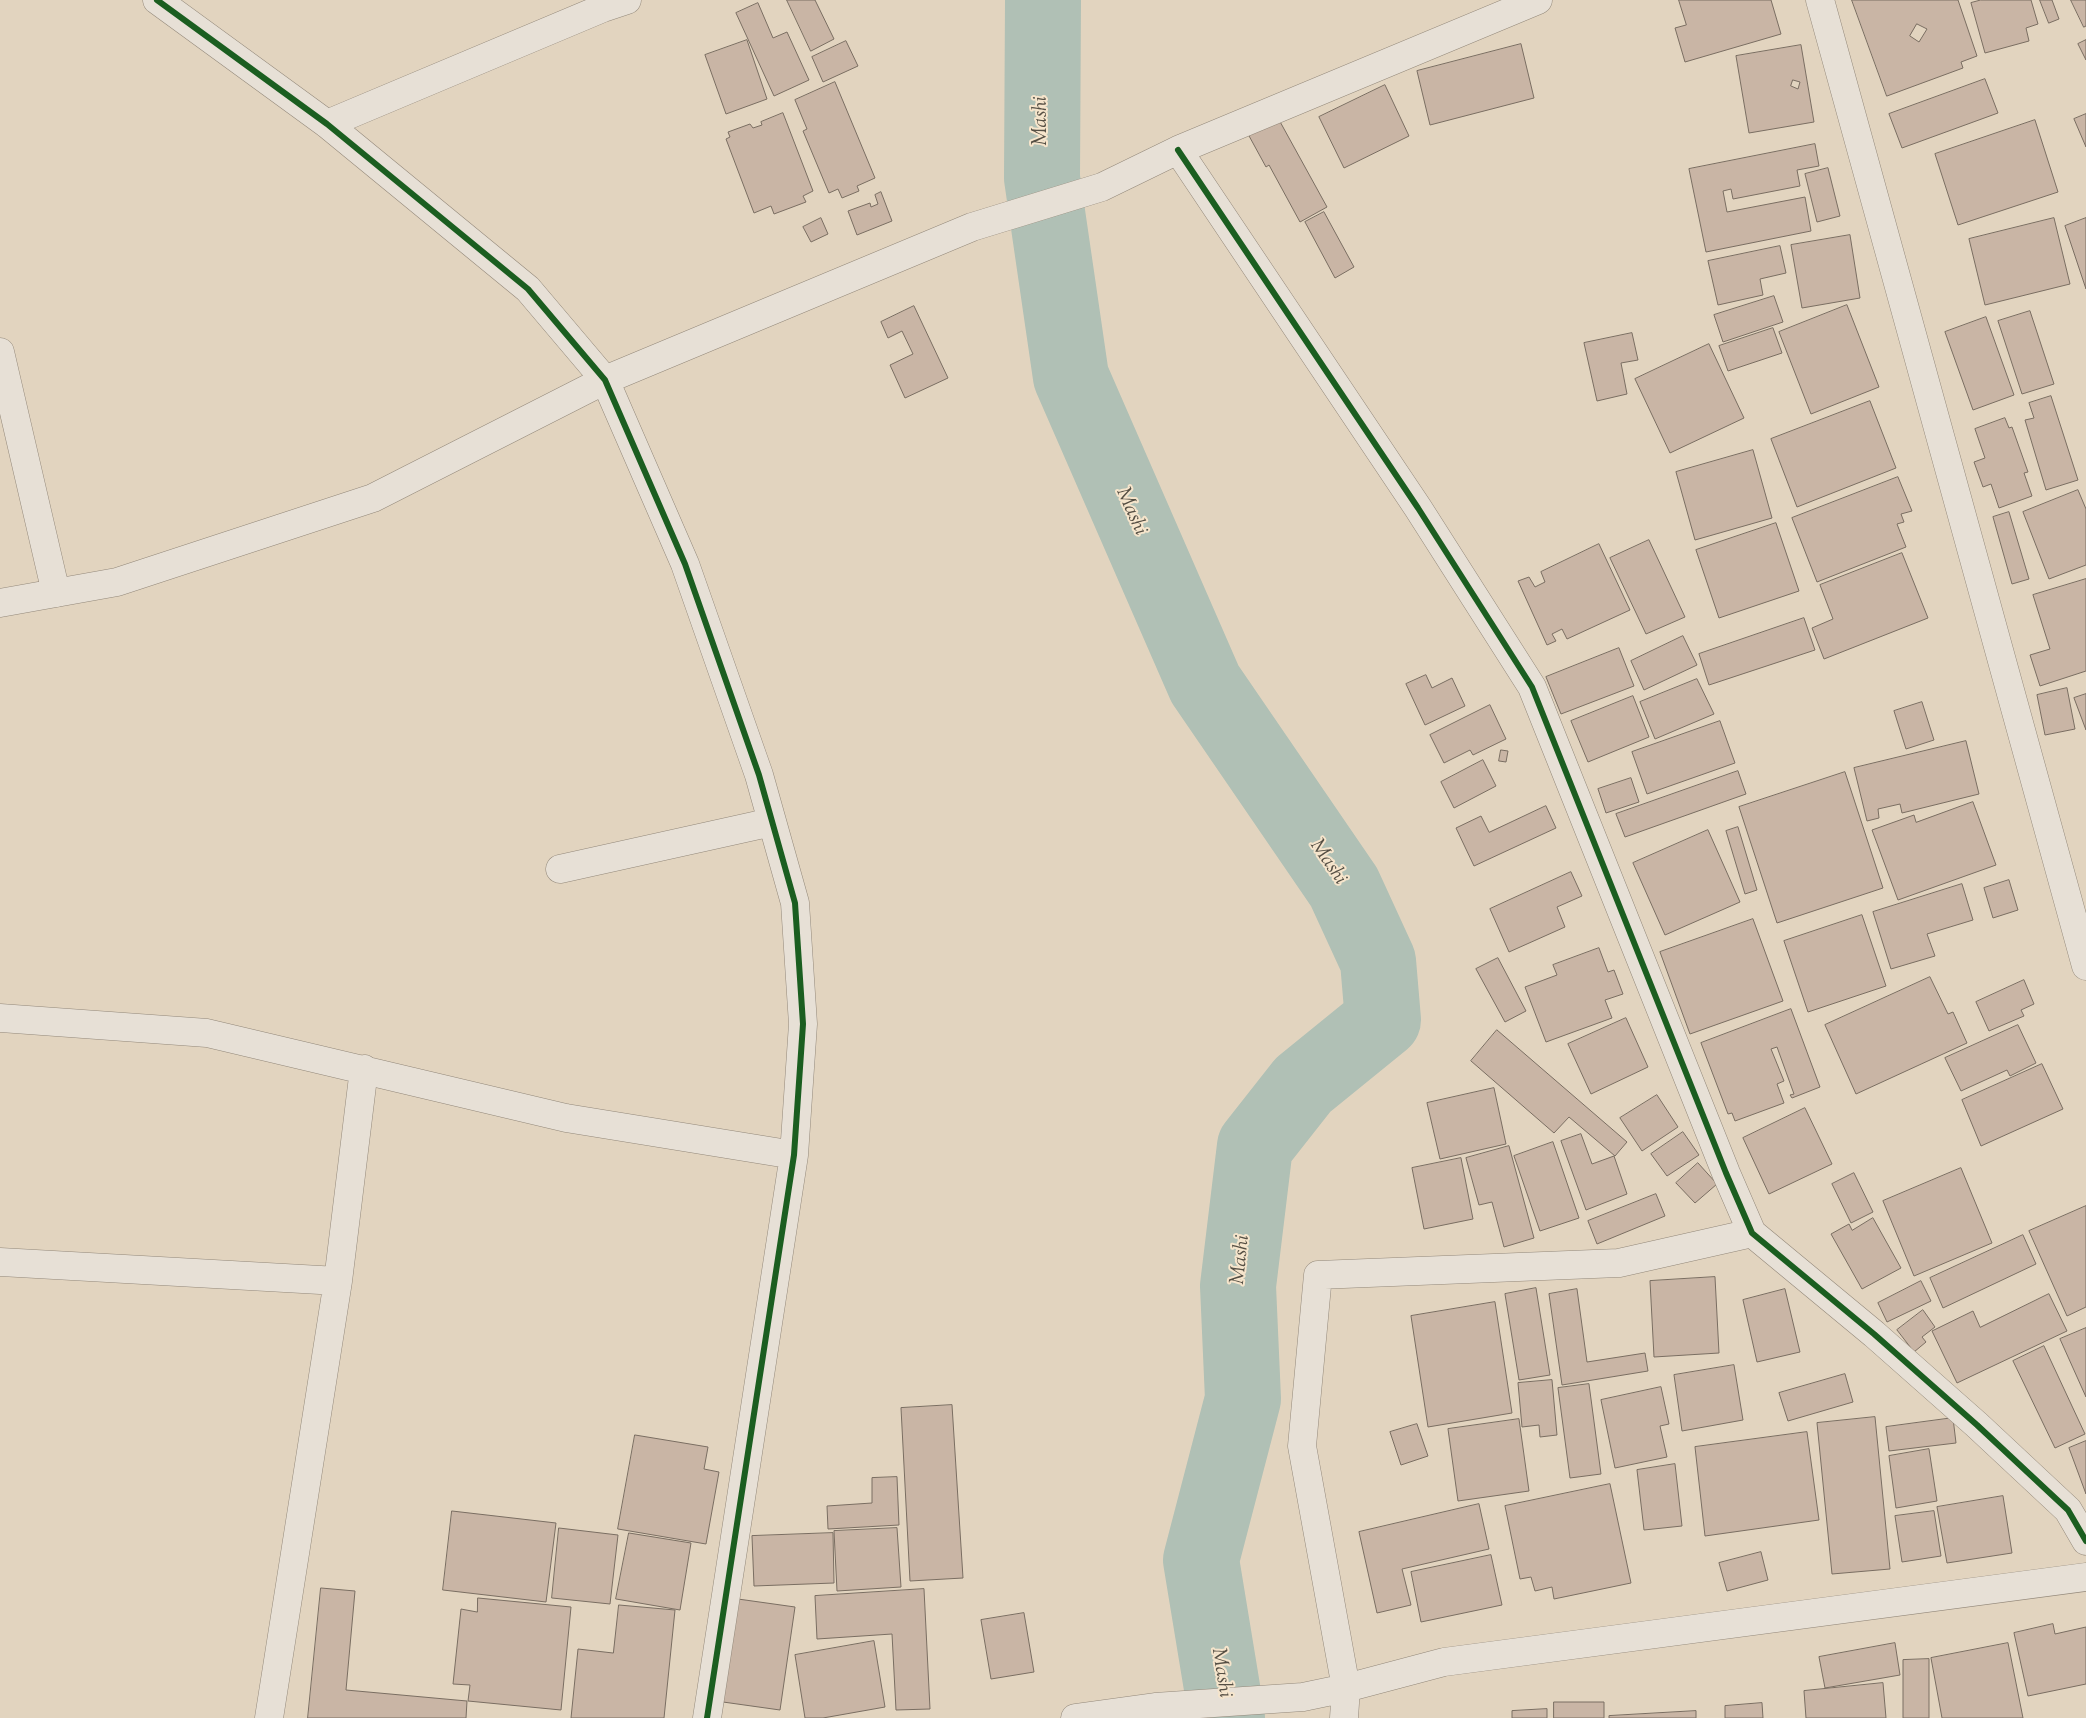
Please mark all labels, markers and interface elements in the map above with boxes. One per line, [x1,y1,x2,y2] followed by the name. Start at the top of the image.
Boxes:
[1031,96,1055,146] water label: Mashi
[1109,484,1151,540] water label: Mashi
[1303,836,1351,890] water label: Mashi
[1227,1234,1257,1286] water label: Mashi
[1204,1647,1236,1699] water label: Mashi

